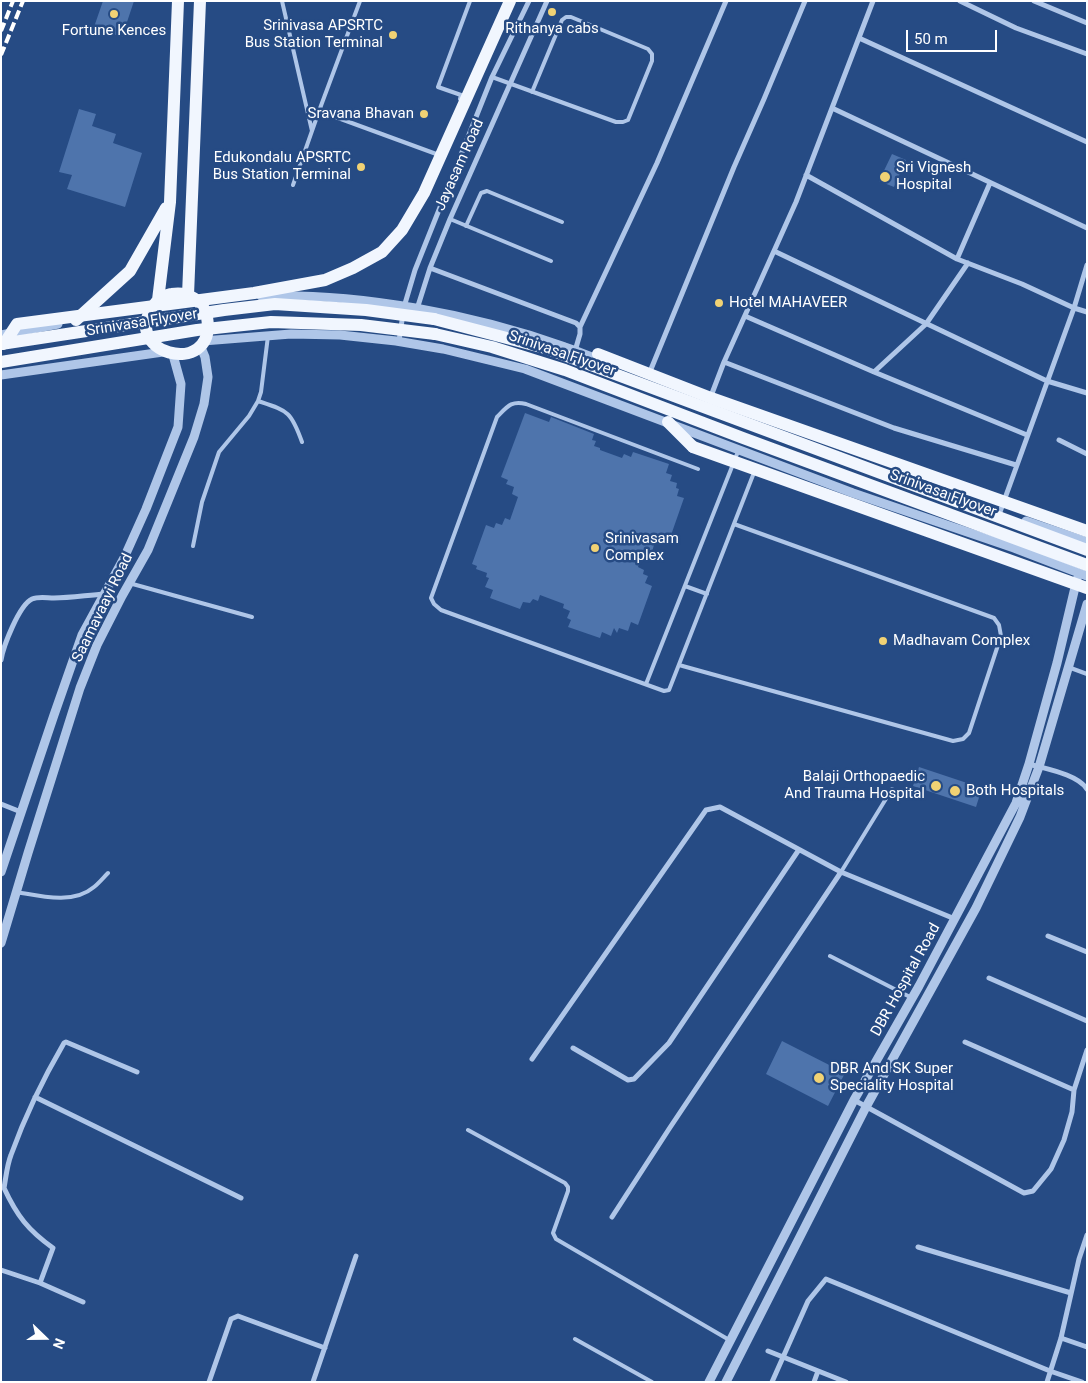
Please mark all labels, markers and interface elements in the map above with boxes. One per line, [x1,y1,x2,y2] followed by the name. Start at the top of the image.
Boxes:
[546,6,558,18] marker: Rithanya cabs
[108,8,120,20] marker: Fortune Kences
[245,17,383,52] place label: Srinivasa APSRTC Bus Station Terminal
[505,20,599,38] place label: Rithanya cabs
[908,20,999,52] scale bar
[62,22,166,40] place label: Fortune Kences
[387,29,399,41] marker: Srinivasa APSRTC Bus Station Terminal
[914,30,948,48] text: 50 m
[308,105,414,123] place label: Sravana Bhavan
[418,108,430,120] marker: Sravana Bhavan
[432,116,488,214] street label: Jayasam Road
[213,149,351,184] place label: Edukondalu APSRTC Bus Station Terminal
[896,159,971,194] place label: Sri Vignesh Hospital
[355,161,367,173] marker: Edukondalu APSRTC Bus Station Terminal
[878,170,892,184] marker: Sri Vignesh Hospital
[729,294,847,312] place label: Hotel MAHAVEER
[713,297,725,309] marker: Hotel MAHAVEER
[85,305,199,341] street label: Srinivasa Flyover
[506,327,618,381] street label: Srinivasa Flyover
[887,466,999,522] street label: Srinivasa Flyover
[605,530,679,565] place label: Srinivasam Complex
[589,542,601,554] marker: Srinivasam Complex
[69,551,137,665] street label: Saamavaayi Road
[893,632,1030,650] place label: Madhavam Complex
[877,635,889,647] marker: Madhavam Complex
[784,768,925,803] place label: Balaji Orthopaedic And Trauma Hospital
[929,779,943,793] marker: Balaji Orthopaedic And Trauma Hospital
[966,782,1064,800] place label: Both Hospitals
[948,784,962,798] marker: Both Hospitals
[868,921,944,1039] street label: DBR Hospital Road
[830,1060,954,1095] place label: DBR And SK Super Speciality Hospital
[812,1071,826,1085] marker: DBR And SK Super Speciality Hospital
[20,1313,70,1363] north arrow
[50,1336,68,1351] text: N

